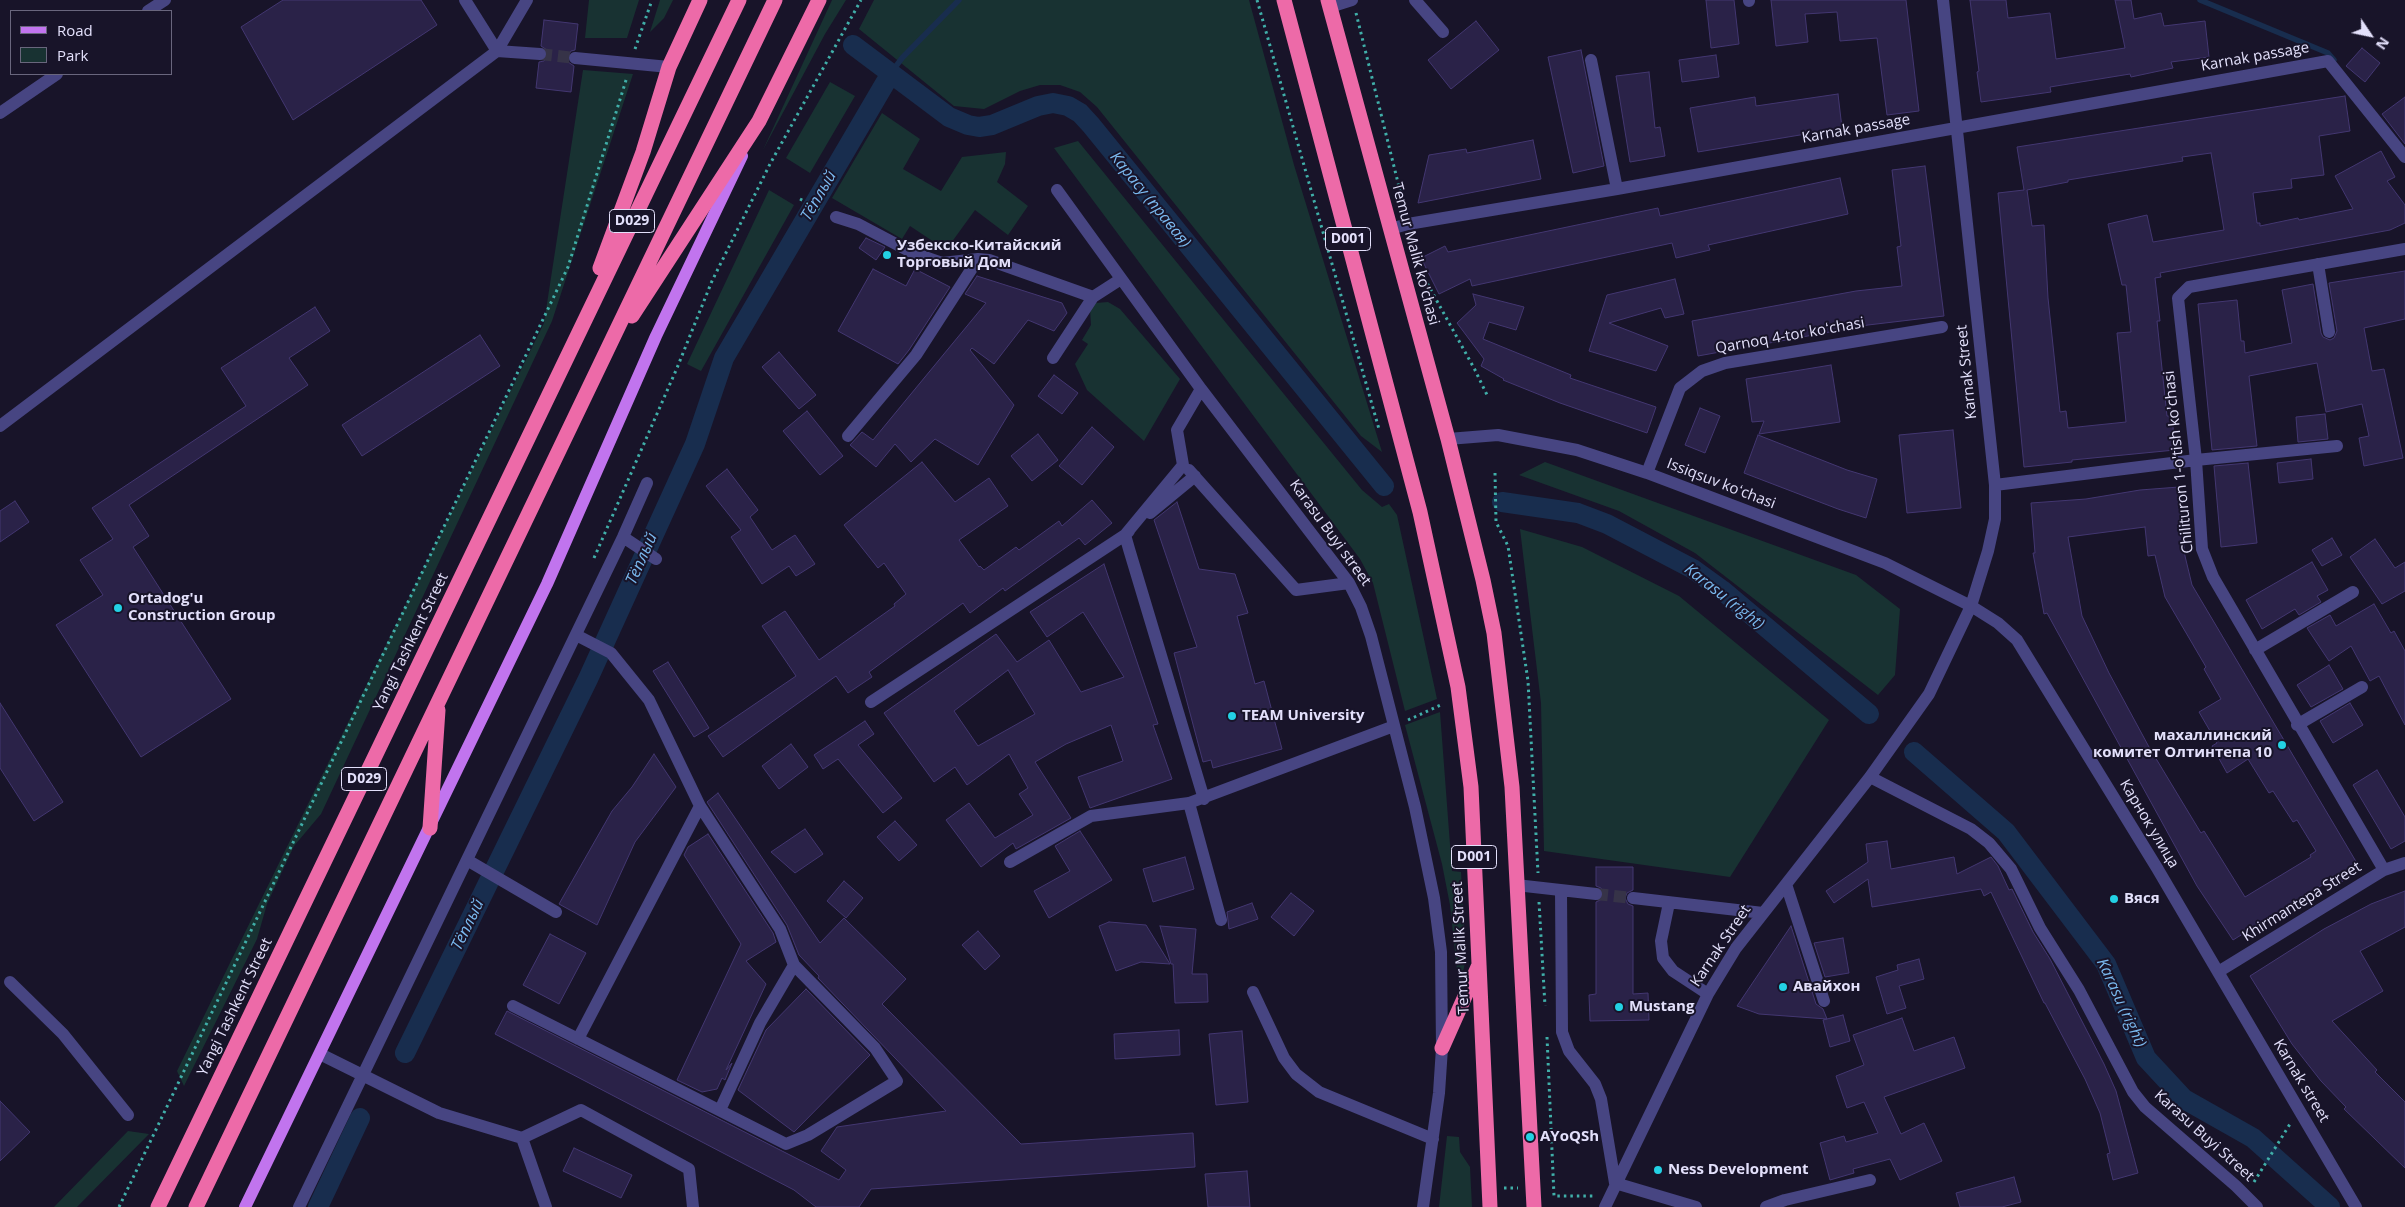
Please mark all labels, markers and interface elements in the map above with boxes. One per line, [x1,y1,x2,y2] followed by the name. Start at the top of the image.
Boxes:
[10,10,172,75] legend
[2345,10,2395,60] north arrow
[57,20,93,40] text: Road
[2372,34,2394,54] text: N
[2199,39,2311,75] street label: Karnak passage
[57,45,88,65] text: Park
[1800,111,1912,147] street label: Karnak passage
[1105,148,1195,252] water label: Карасу (правая)
[797,168,841,224] water label: Тёплый
[1387,181,1443,327] street label: Temur Malik ko'chasi
[610,210,654,232] road number: D029
[1326,228,1370,250] road number: D001
[897,237,1062,272] place label: Узбекско-Китайский Торговый Дом
[881,249,893,261] marker: Узбекско-Китайский Торговый Дом
[1714,314,1866,358] street label: Qarnoq 4-tor koʻchasi
[1953,324,1981,420] street label: Karnak Street
[2160,370,2198,554] street label: Chilituron 1-o'tish ko'chasi
[1664,455,1778,513] street label: Issiqsuv koʻchasi
[1285,476,1375,590] street label: Karasu Buyi street
[622,530,662,588] water label: Тёплый
[1680,560,1768,634] water label: Karasu (right)
[370,570,452,714] street label: Yangi Tashkent Street
[128,590,275,625] place label: Ortadog'u Construction Group
[112,602,124,614] marker: Ortadog'u Construction Group
[1242,707,1365,725] place label: TEAM University
[1226,710,1238,722] marker: TEAM University
[2093,727,2272,762] place label: махаллинский комитет Олтинтепа 10
[2276,739,2288,751] marker: махаллинский комитет Олтинтепа 10
[342,768,386,791] road number: D029
[2115,776,2183,872] street label: Карнок улица
[1452,846,1496,869] road number: D001
[2239,858,2365,946] street label: Khirmantepa Street
[1449,881,1473,1015] street label: Temur Malik Street
[2124,890,2160,908] place label: Вяся
[2108,893,2120,905] marker: Вяся
[447,896,489,954] water label: Тёплый
[1687,902,1755,990] street label: Karnak Street
[194,935,276,1079] street label: Yangi Tashkent Street
[2092,955,2150,1051] water label: Karasu (right)
[1793,978,1861,996] place label: Авайхон
[1777,981,1789,993] marker: Авайхон
[1629,998,1694,1016] place label: Mustang
[1613,1001,1625,1013] marker: Mustang
[2269,1036,2333,1126] street label: Karnak street
[2150,1086,2258,1186] street label: Karasu Buyi Street
[1540,1128,1599,1146] place label: AYoQSh
[1524,1131,1536,1143] marker: AYoQSh
[1668,1161,1809,1179] place label: Ness Development
[1652,1164,1664,1176] marker: Ness Development

